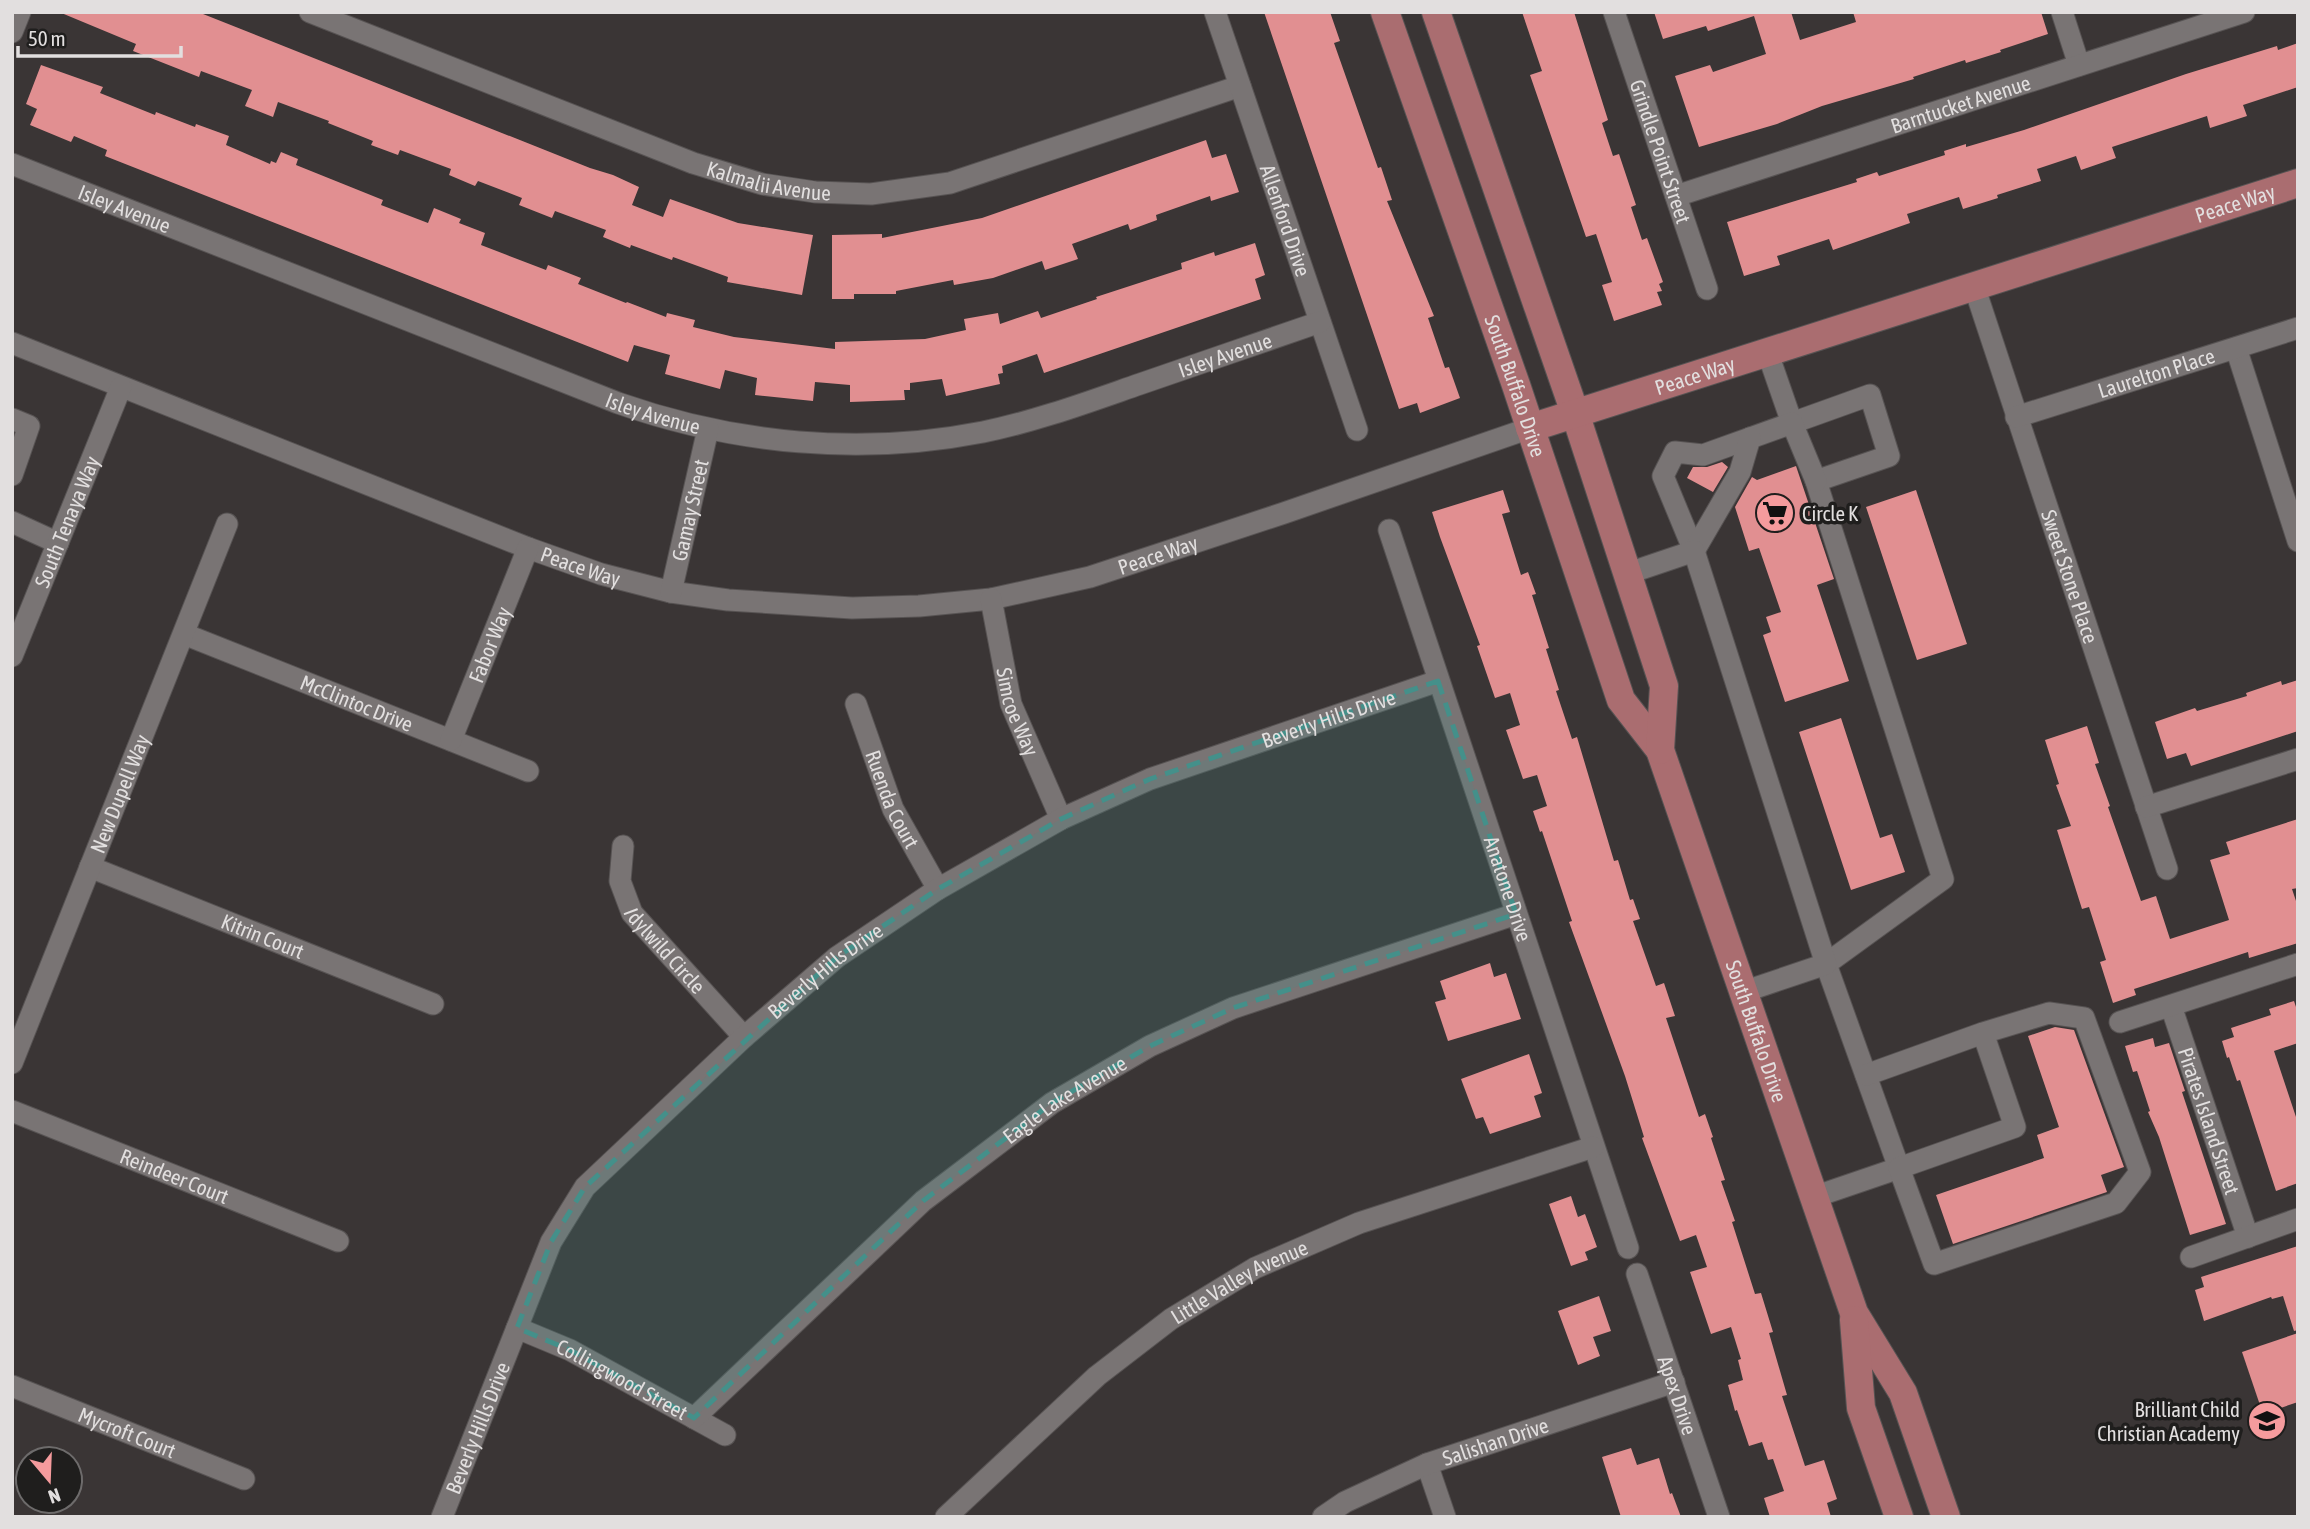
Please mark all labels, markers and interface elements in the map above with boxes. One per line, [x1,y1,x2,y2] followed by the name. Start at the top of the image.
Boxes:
[18,14,180,58] scale bar
[28,26,66,50] text: 50 m
[1887,70,2033,138] street label: Barntucket Avenue
[1626,76,1696,226] street label: Grindle Point Street
[704,156,831,205] street label: Kalmalii Avenue
[1256,161,1316,279] street label: Allenford Drive
[75,179,174,237] street label: Isley Avenue
[2192,179,2278,227] street label: Peace Way
[1480,312,1551,460] street label: South Buffalo Drive
[1175,328,1275,382] street label: Isley Avenue
[2095,343,2218,402] street label: Laurelton Place
[1652,351,1738,399] street label: Peace Way
[602,387,703,438] street label: Isley Avenue
[29,452,104,591] street label: South Tenaya Way
[666,457,713,563] street label: Gamay Street
[1754,492,1796,534] supermarket icon: Circle K
[1802,501,1859,525] place label: Circle K
[2037,507,2103,646] street label: Sweet Stone Place
[1115,530,1201,579] street label: Peace Way
[538,542,623,591] street label: Peace Way
[463,603,515,686] street label: Fabor Way
[992,666,1044,760] street label: Simcoe Way
[297,670,417,736] street label: McClintoc Drive
[1258,684,1398,752] street label: Beverly Hills Drive
[85,731,154,856] street label: New Dupell Way
[861,747,925,852] street label: Ruenda Court
[1480,833,1537,944] street label: Anatone Drive
[619,905,710,998] street label: Idylwild Circle
[218,909,308,963] street label: Kitrin Court
[763,918,887,1023] street label: Beverly Hills Drive
[1721,957,1792,1105] street label: South Buffalo Drive
[2174,1044,2245,1197] street label: Pirates Island Street
[998,1050,1131,1148] street label: Eagle Lake Avenue
[117,1143,232,1208] street label: Reindeer Court
[1166,1235,1311,1328] street label: Little Valley Avenue
[553,1334,692,1424] street label: Collingwood Street
[1653,1353,1702,1438] street label: Apex Drive
[440,1358,514,1497] street label: Beverly Hills Drive
[2097,1397,2240,1445] place label: Brilliant Child Christian Academy
[2246,1400,2288,1442] school or university icon: Brilliant Child Christian Academy
[75,1402,179,1462] street label: Mycroft Court
[1439,1413,1551,1470] street label: Salishan Drive
[14,1445,84,1515] north arrow
[46,1484,63,1508] text: N

